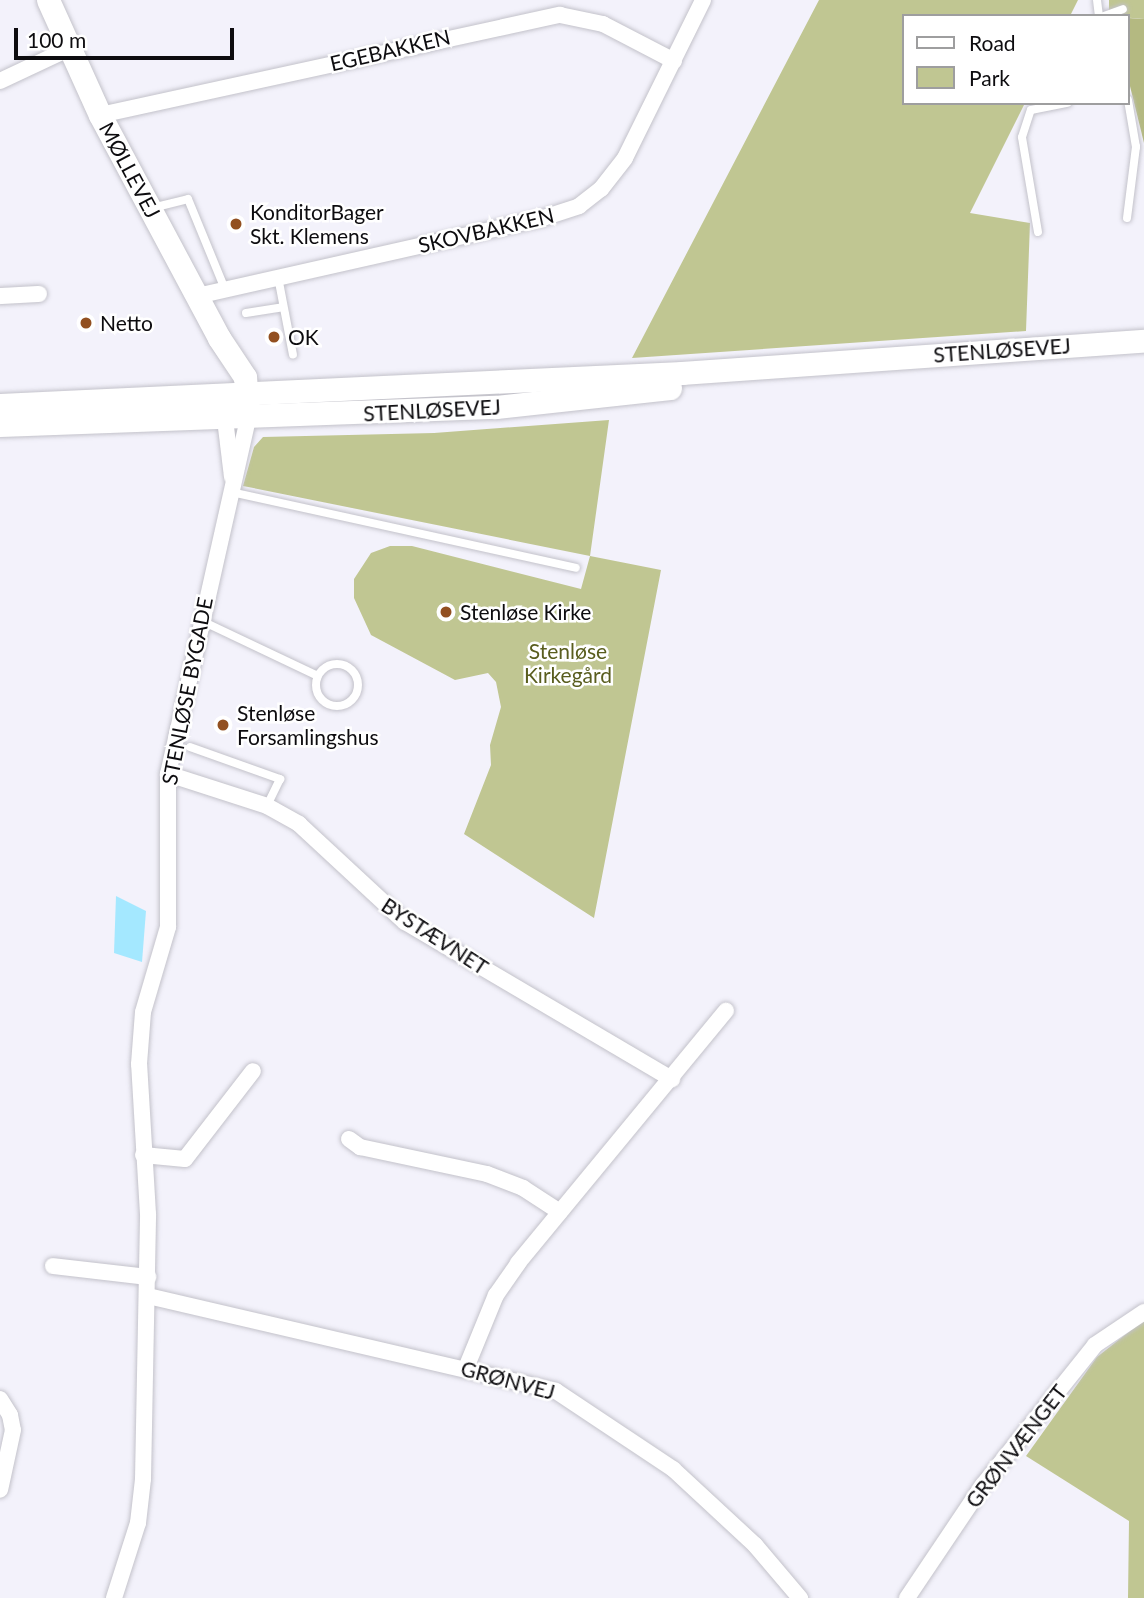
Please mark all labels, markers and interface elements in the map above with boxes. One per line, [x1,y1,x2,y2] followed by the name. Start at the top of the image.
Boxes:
[18,14,238,58] scale bar
[902,14,1130,105] legend
[327,24,453,76] street label: EGEBAKKEN
[27,27,86,52] text: 100 m
[969,30,1016,55] text: Road
[969,65,1010,90] text: Park
[94,118,166,222] street label: MØLLEVEJ
[250,199,384,249] place label: KonditorBager Skt. Klemens
[416,202,556,258] street label: SKOVBAKKEN
[228,216,244,232] marker: KonditorBager Skt. Klemens
[100,310,153,336] place label: Netto
[78,315,94,331] marker: Netto
[288,324,319,350] place label: OK
[266,329,282,345] marker: OK
[932,333,1072,367] street label: STENLØSEVEJ
[363,394,501,426] street label: STENLØSEVEJ
[156,595,218,787] street label: STENLØSE BYGADE
[460,599,591,625] place label: Stenløse Kirke
[438,604,454,620] marker: Stenløse Kirke
[524,638,612,688] park label: Stenløse Kirkegård
[237,700,378,750] place label: Stenløse Forsamlingshus
[215,717,231,733] marker: Stenløse Forsamlingshus
[377,892,493,980] street label: BYSTÆVNET
[458,1355,558,1405] street label: GRØNVEJ
[960,1379,1072,1513] street label: GRØNVÆNGET

